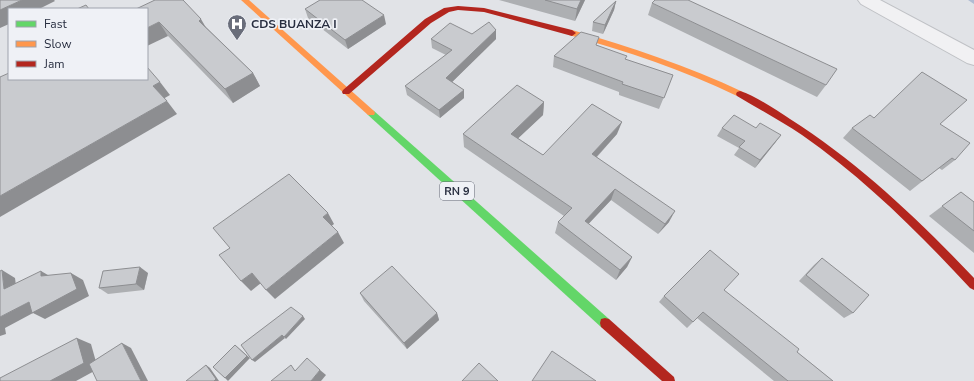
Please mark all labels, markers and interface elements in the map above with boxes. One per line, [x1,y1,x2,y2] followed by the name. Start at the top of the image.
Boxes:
[8,8,148,80] legend
[226,13,248,41] hospital icon: CDS BUANZA I
[44,16,67,32] text: Fast
[251,16,337,32] place label: CDS BUANZA I
[44,36,72,52] text: Slow
[43,56,65,72] text: Jam
[440,182,474,200] road number: RN 9

